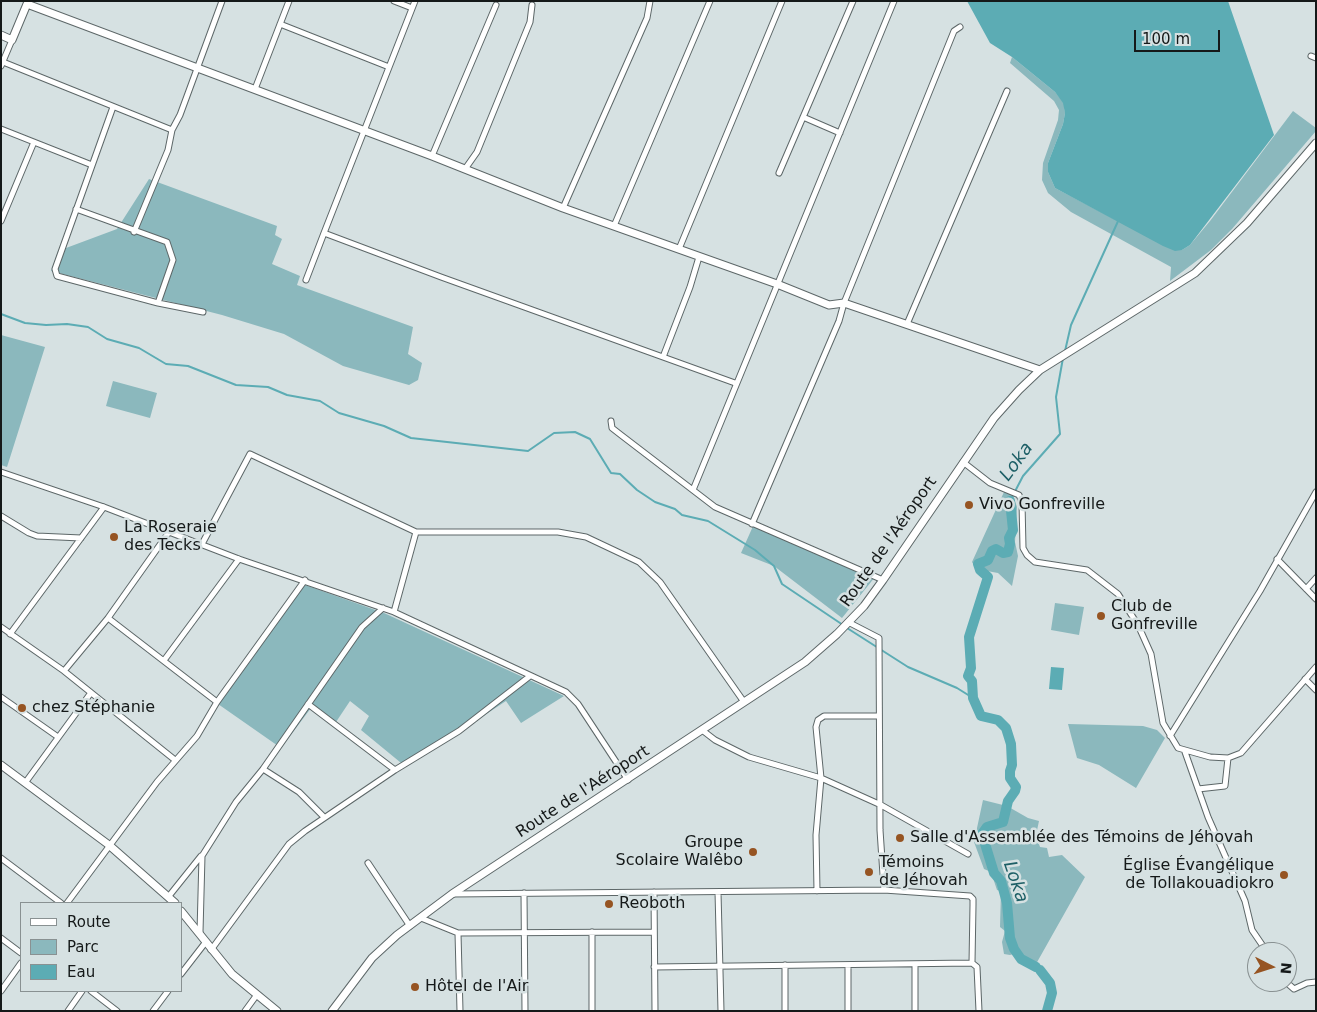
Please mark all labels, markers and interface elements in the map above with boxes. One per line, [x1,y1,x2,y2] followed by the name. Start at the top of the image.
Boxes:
[1137,20,1223,52] scale bar
[1142,30,1190,48] text: 100 m
[996,438,1038,486] water label: Loka
[837,473,941,611] street label: Route de l'Aéroport
[979,495,1105,515] place label: Vivo Gonfreville
[963,499,975,511] marker: Vivo Gonfreville
[124,518,217,556] place label: La Roseraie des Tecks
[108,531,120,543] marker: La Roseraie des Tecks
[1111,597,1198,635] place label: Club de Gonfreville
[1095,610,1107,622] marker: Club de Gonfreville
[32,698,155,718] place label: chez Stéphanie
[16,702,28,714] marker: chez Stéphanie
[513,742,653,842] street label: Route de l'Aéroport
[910,828,1253,848] place label: Salle d'Assemblée des Témoins de Jéhovah
[894,832,906,844] marker: Salle d'Assemblée des Témoins de Jéhovah
[616,833,743,871] place label: Groupe Scolaire Walêbo
[747,846,759,858] marker: Groupe Scolaire Walêbo
[879,853,968,891] place label: Témoins de Jéhovah
[1123,856,1274,894] place label: Église Évangélique de Tollakouadiokro
[998,858,1032,906] water label: Loka
[863,866,875,878] marker: Témoins de Jéhovah
[1278,869,1290,881] marker: Église Évangélique de Tollakouadiokro
[619,894,685,914] place label: Reoboth
[603,898,615,910] marker: Reoboth
[20,902,182,992] legend
[67,913,111,931] text: Route
[67,938,99,956] text: Parc
[1247,942,1297,992] north arrow
[1277,962,1294,975] text: N
[67,963,95,981] text: Eau
[425,977,528,997] place label: Hôtel de l'Air
[409,981,421,993] marker: Hôtel de l'Air

